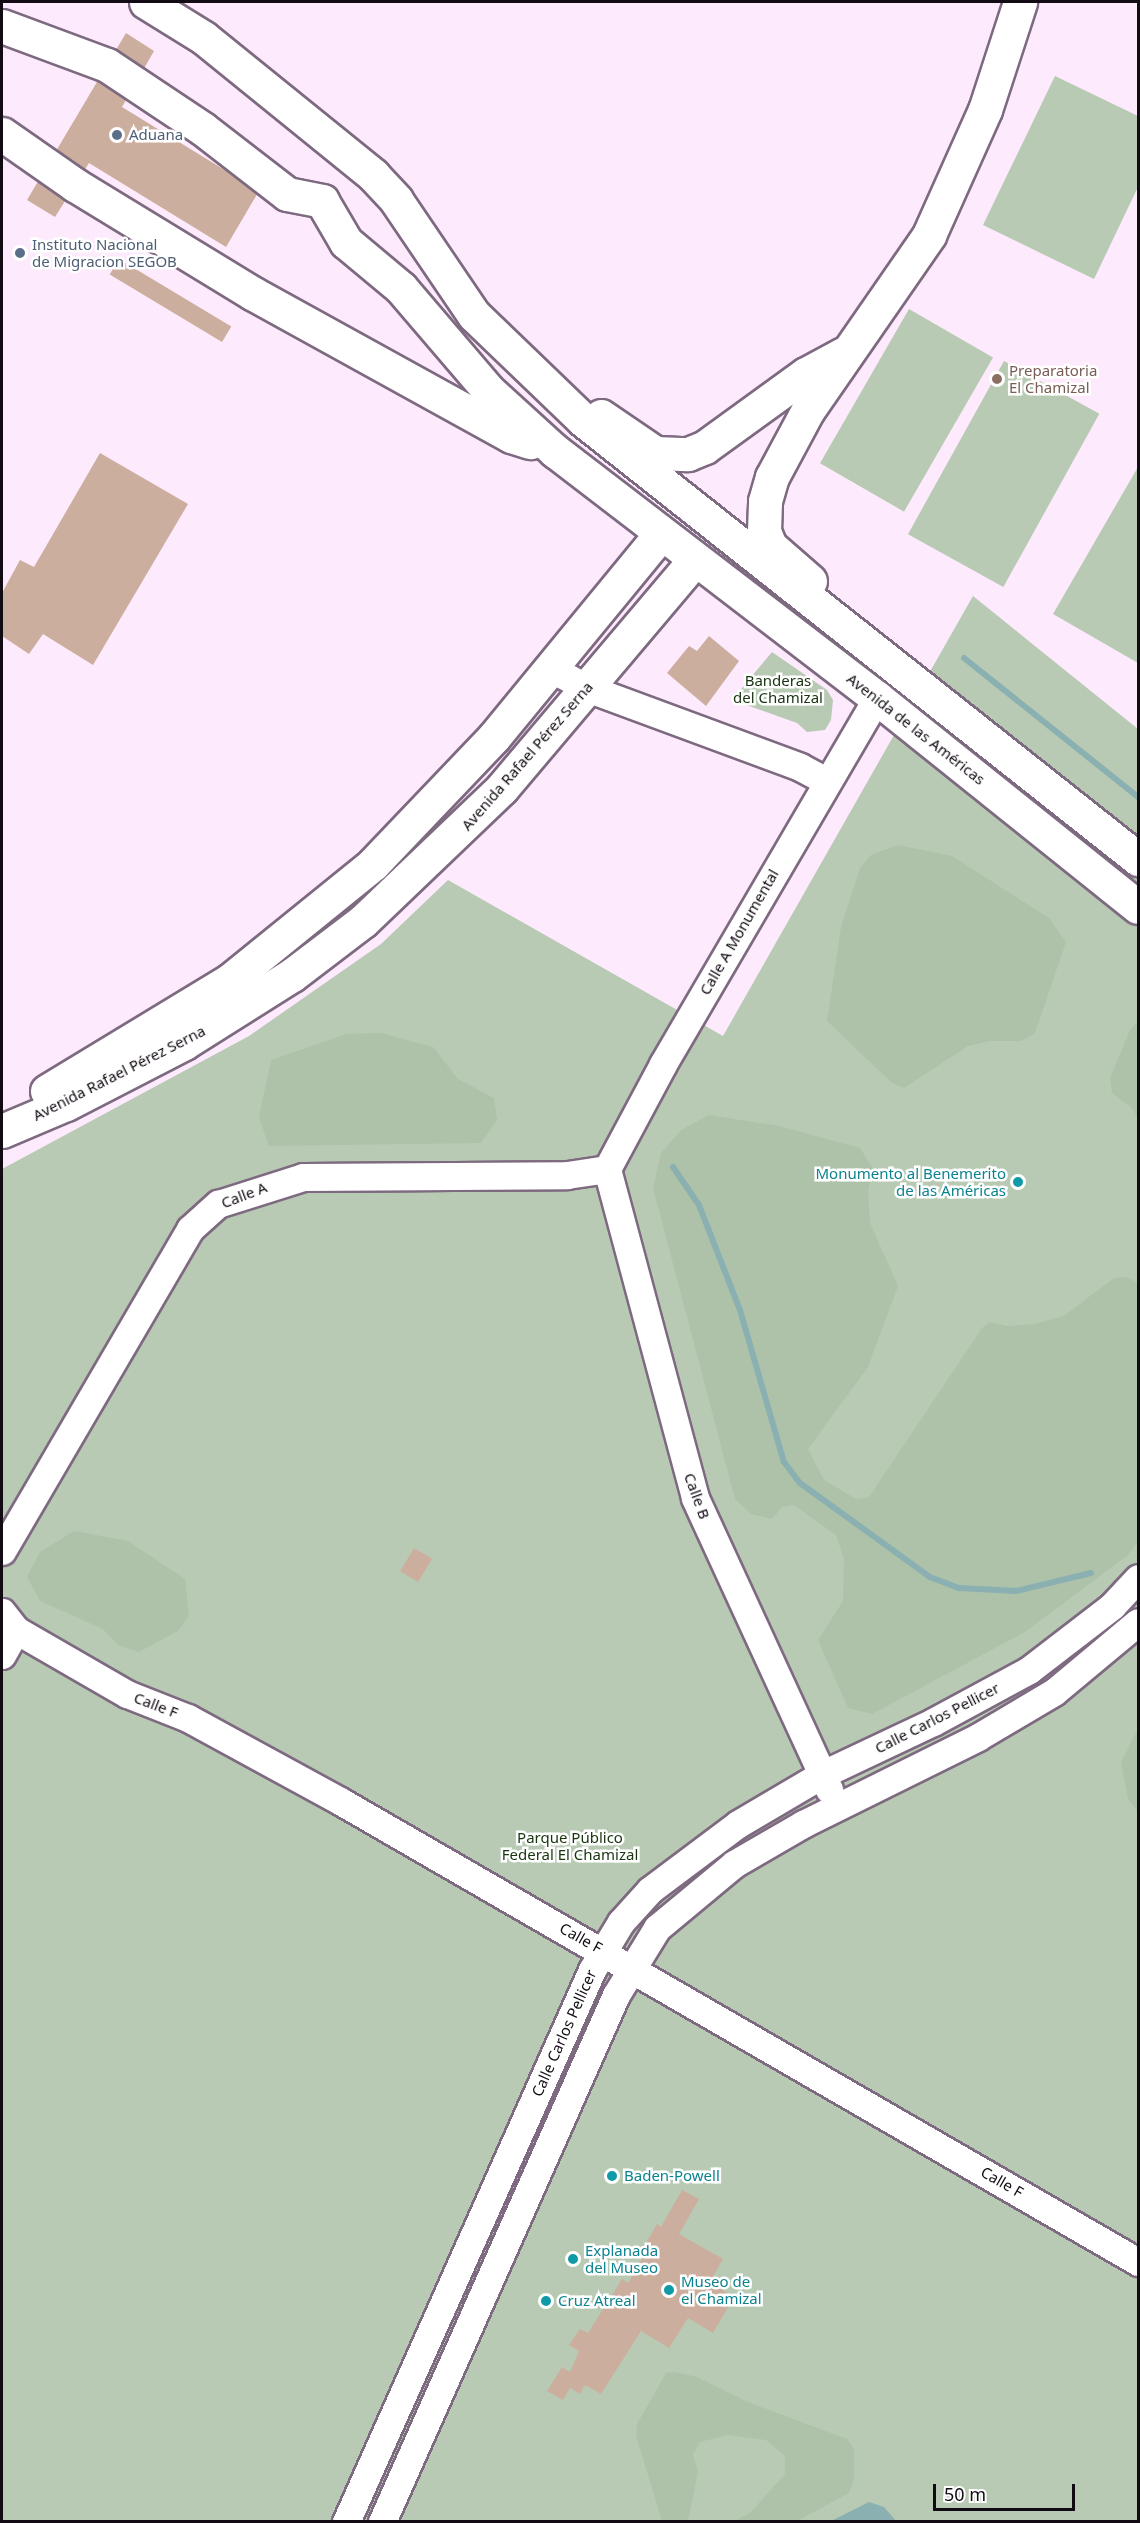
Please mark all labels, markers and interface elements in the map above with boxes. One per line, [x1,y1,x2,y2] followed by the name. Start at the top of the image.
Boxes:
[129,126,183,144] place label: Aduana
[110,128,124,142] marker: Aduana
[32,235,177,270] place label: Instituto Nacional de Migracion SEGOB
[13,246,27,260] marker: Instituto Nacional de Migracion SEGOB
[1009,361,1097,396] place label: Preparatoria El Chamizal
[990,372,1004,386] marker: Preparatoria El Chamizal
[843,670,989,788] street label: Avenida de las Américas
[733,671,823,706] park label: Banderas del Chamizal
[458,678,596,834] street label: Avenida Rafael Pérez Serna
[696,866,782,998] street label: Calle A Monumental
[30,1022,208,1124] street label: Avenida Rafael Pérez Serna
[815,1164,1006,1199] place label: Monumento al Benemerito de las Américas
[1011,1175,1025,1189] marker: Monumento al Benemerito de las Américas
[219,1178,269,1212] street label: Calle A
[680,1470,714,1522] street label: Calle B
[872,1679,1002,1757] street label: Calle Carlos Pellicer
[131,1688,181,1722] street label: Calle F
[502,1828,638,1863] park label: Parque Público Federal El Chamizal
[557,1919,605,1957] street label: Calle F
[528,1967,600,2099] street label: Calle Carlos Pellicer
[978,2163,1026,2201] street label: Calle F
[624,2167,720,2185] place label: Baden-Powell
[605,2169,619,2183] marker: Baden-Powell
[585,2241,658,2276] place label: Explanada del Museo
[566,2252,580,2266] marker: Explanada del Museo
[681,2272,762,2307] place label: Museo de el Chamizal
[662,2283,676,2297] marker: Museo de el Chamizal
[558,2292,636,2310] place label: Cruz Atreal
[539,2294,553,2308] marker: Cruz Atreal
[936,2472,1078,2510] scale bar
[944,2482,986,2506] text: 50 m

